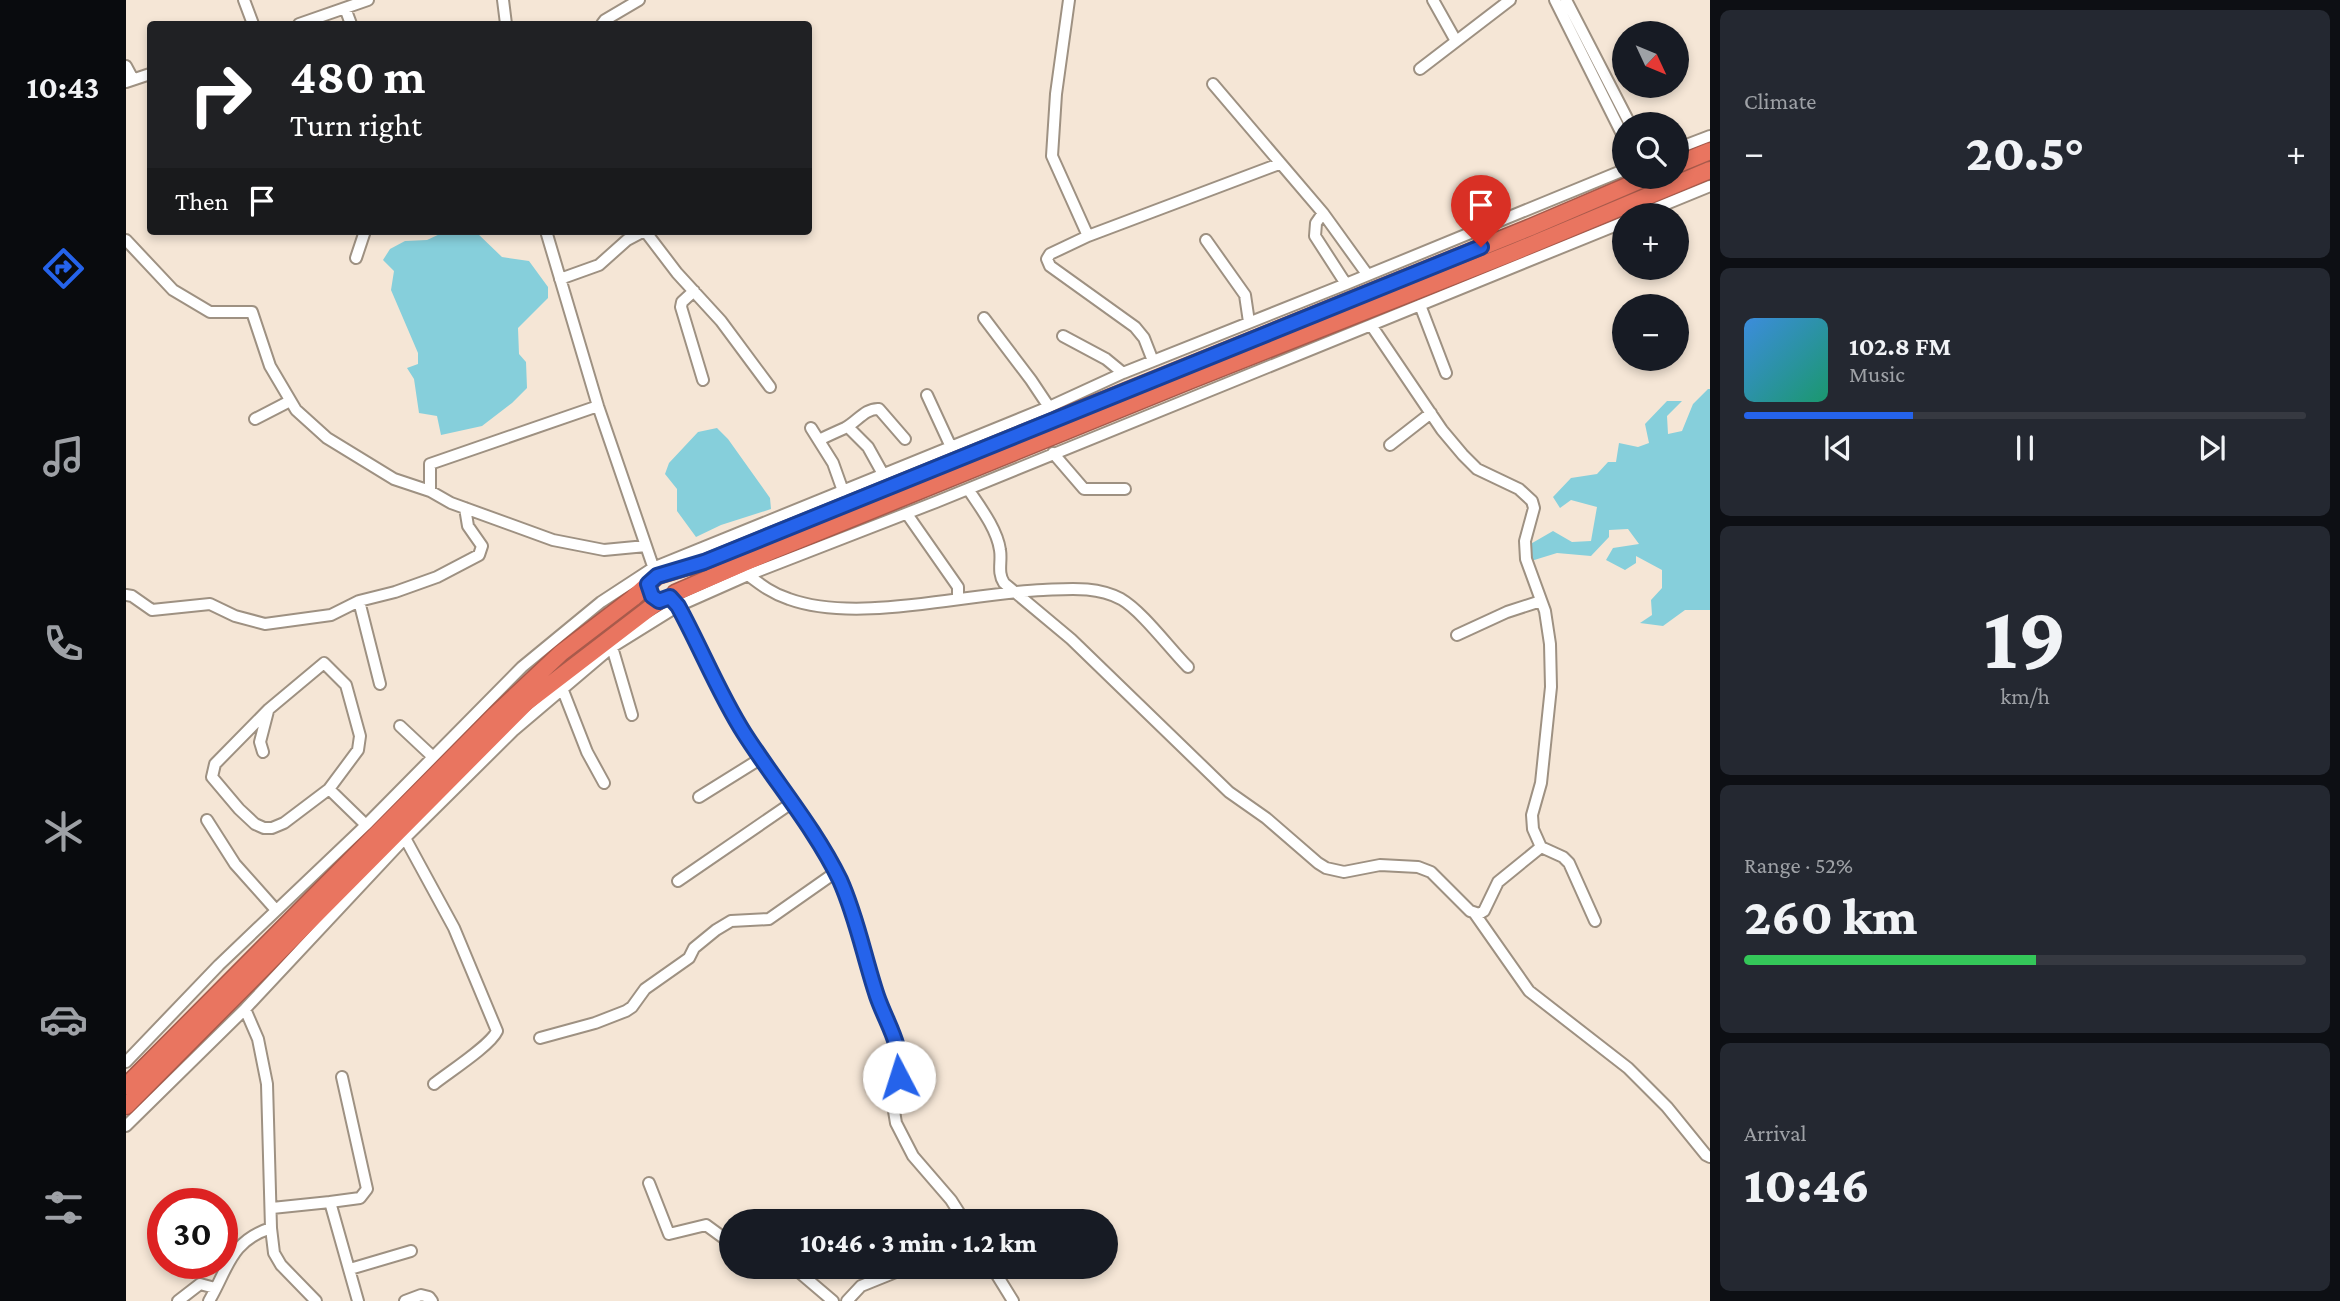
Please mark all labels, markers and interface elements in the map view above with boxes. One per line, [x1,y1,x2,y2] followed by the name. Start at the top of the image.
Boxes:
[1612,21,1689,98] north arrow
[1612,21,1689,371] map controls
[175,49,266,140] icon: right
[290,49,426,104] text: 480 m
[27,69,99,105] text: 10:43
[1744,88,1816,114] text: Climate
[290,107,422,143] text: Turn right
[1612,112,1689,189] button: search
[1965,123,2085,181] text: 20.5°
[1744,131,1764,173] text: −
[2286,131,2306,173] text: +
[1451,175,1511,247] pin
[243,182,281,220] icon: arrive
[1462,186,1500,224] icon: arrive
[175,187,229,216] text: Then
[1612,203,1689,280] button: +
[39,244,88,293] icon: directions
[1612,294,1689,371] button: −
[1849,332,1951,361] text: 102.8 FM
[1849,361,1905,387] text: Music
[1819,429,1857,467] icon: previous
[2006,429,2044,467] icon: pause
[2193,429,2231,467] icon: next
[39,432,88,481] icon: music
[1983,586,2067,688] text: 19
[39,619,88,668] icon: phone
[2000,683,2050,709] text: km/h
[39,807,88,856] icon: climate
[1744,852,1853,878] text: Range · 52%
[1744,887,1917,945] text: 260 km
[39,995,88,1044] icon: car
[862,1040,936,1114] position arrow
[1744,1120,1807,1146] text: Arrival
[1744,1155,1870,1213] text: 10:46
[39,1183,88,1232] icon: filters
[147,1188,238,1279] speed limit sign: 30
[800,1229,1037,1258] text: 10:46 · 3 min · 1.2 km

